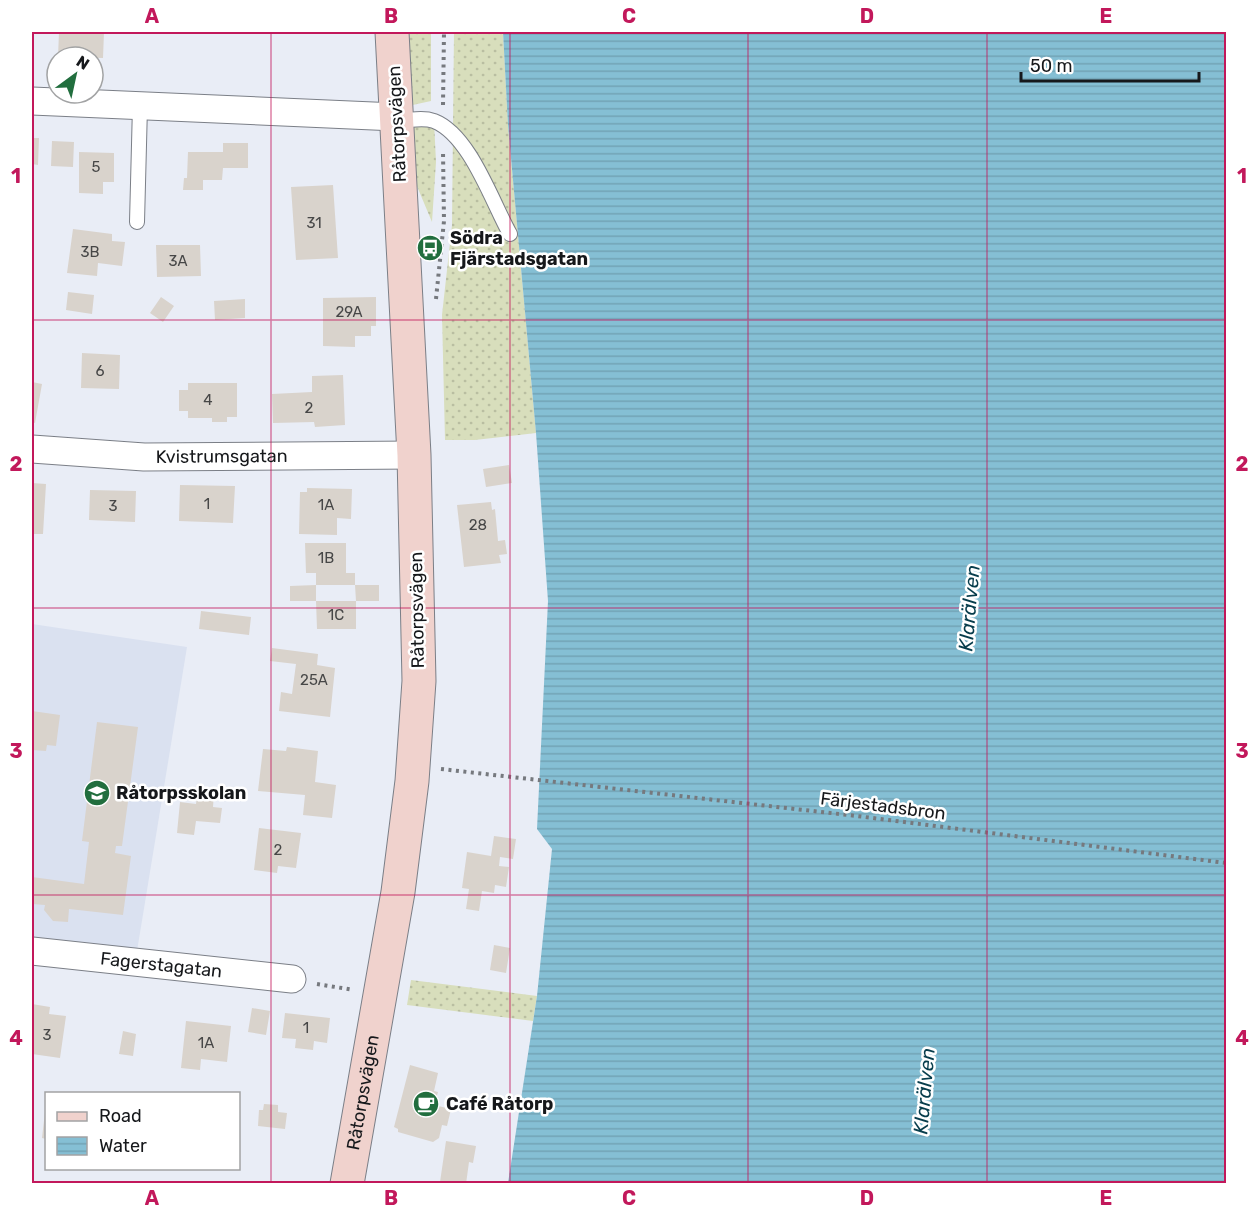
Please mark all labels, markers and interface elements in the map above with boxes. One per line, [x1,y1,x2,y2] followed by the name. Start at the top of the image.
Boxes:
[145,4,160,28] text: A
[384,4,398,28] text: B
[622,4,636,28] text: C
[860,4,874,28] text: D
[1100,4,1112,28] text: E
[45,45,105,105] north arrow
[1021,45,1200,83] scale bar
[73,52,93,74] text: N
[1030,55,1073,77] text: 50 m
[383,65,411,183] street label: Råtorpsvägen
[92,158,101,176] house number: 5
[11,164,21,188] text: 1
[1237,164,1247,188] text: 1
[306,214,322,232] house number: 31
[450,227,588,270] place label: Södra Fjärstadsgatan
[415,233,445,263] bus stop icon: Södra Fjärstadsgatan
[80,243,100,261] house number: 3B
[168,252,188,270] house number: 3A
[335,303,363,321] house number: 29A
[95,362,105,380] house number: 6
[203,391,213,409] house number: 4
[305,399,314,417] house number: 2
[156,445,288,468] street label: Kvistrumsgatan
[10,452,23,476] text: 2
[1236,452,1249,476] text: 2
[204,495,210,513] house number: 1
[318,496,334,514] house number: 1A
[108,497,118,515] house number: 3
[469,516,487,534] house number: 28
[318,549,334,567] house number: 1B
[405,551,429,669] street label: Råtorpsvägen
[953,564,985,652] water label: Klarälven
[328,606,344,624] house number: 1C
[300,671,328,689] house number: 25A
[9,739,23,763] text: 3
[1235,739,1249,763] text: 3
[82,778,112,808] school or university icon: Råtorpsskolan
[116,782,246,804] place label: Råtorpsskolan
[819,787,947,825] street label: Färjestadsbron
[274,841,283,859] house number: 2
[99,947,223,982] street label: Fagerstagatan
[303,1019,309,1037] house number: 1
[9,1026,23,1050] text: 4
[42,1026,52,1044] house number: 3
[1235,1026,1249,1050] text: 4
[342,1033,384,1152] street label: Råtorpsvägen
[198,1034,214,1052] house number: 1A
[908,1047,940,1135] water label: Klarälven
[411,1089,441,1119] cafe icon: Café Råtorp
[45,1092,240,1170] legend
[446,1093,553,1115] place label: Café Råtorp
[99,1105,142,1127] text: Road
[99,1135,147,1157] text: Water
[145,1186,160,1210] text: A
[384,1186,398,1210] text: B
[622,1186,636,1210] text: C
[860,1186,874,1210] text: D
[1100,1186,1112,1210] text: E

